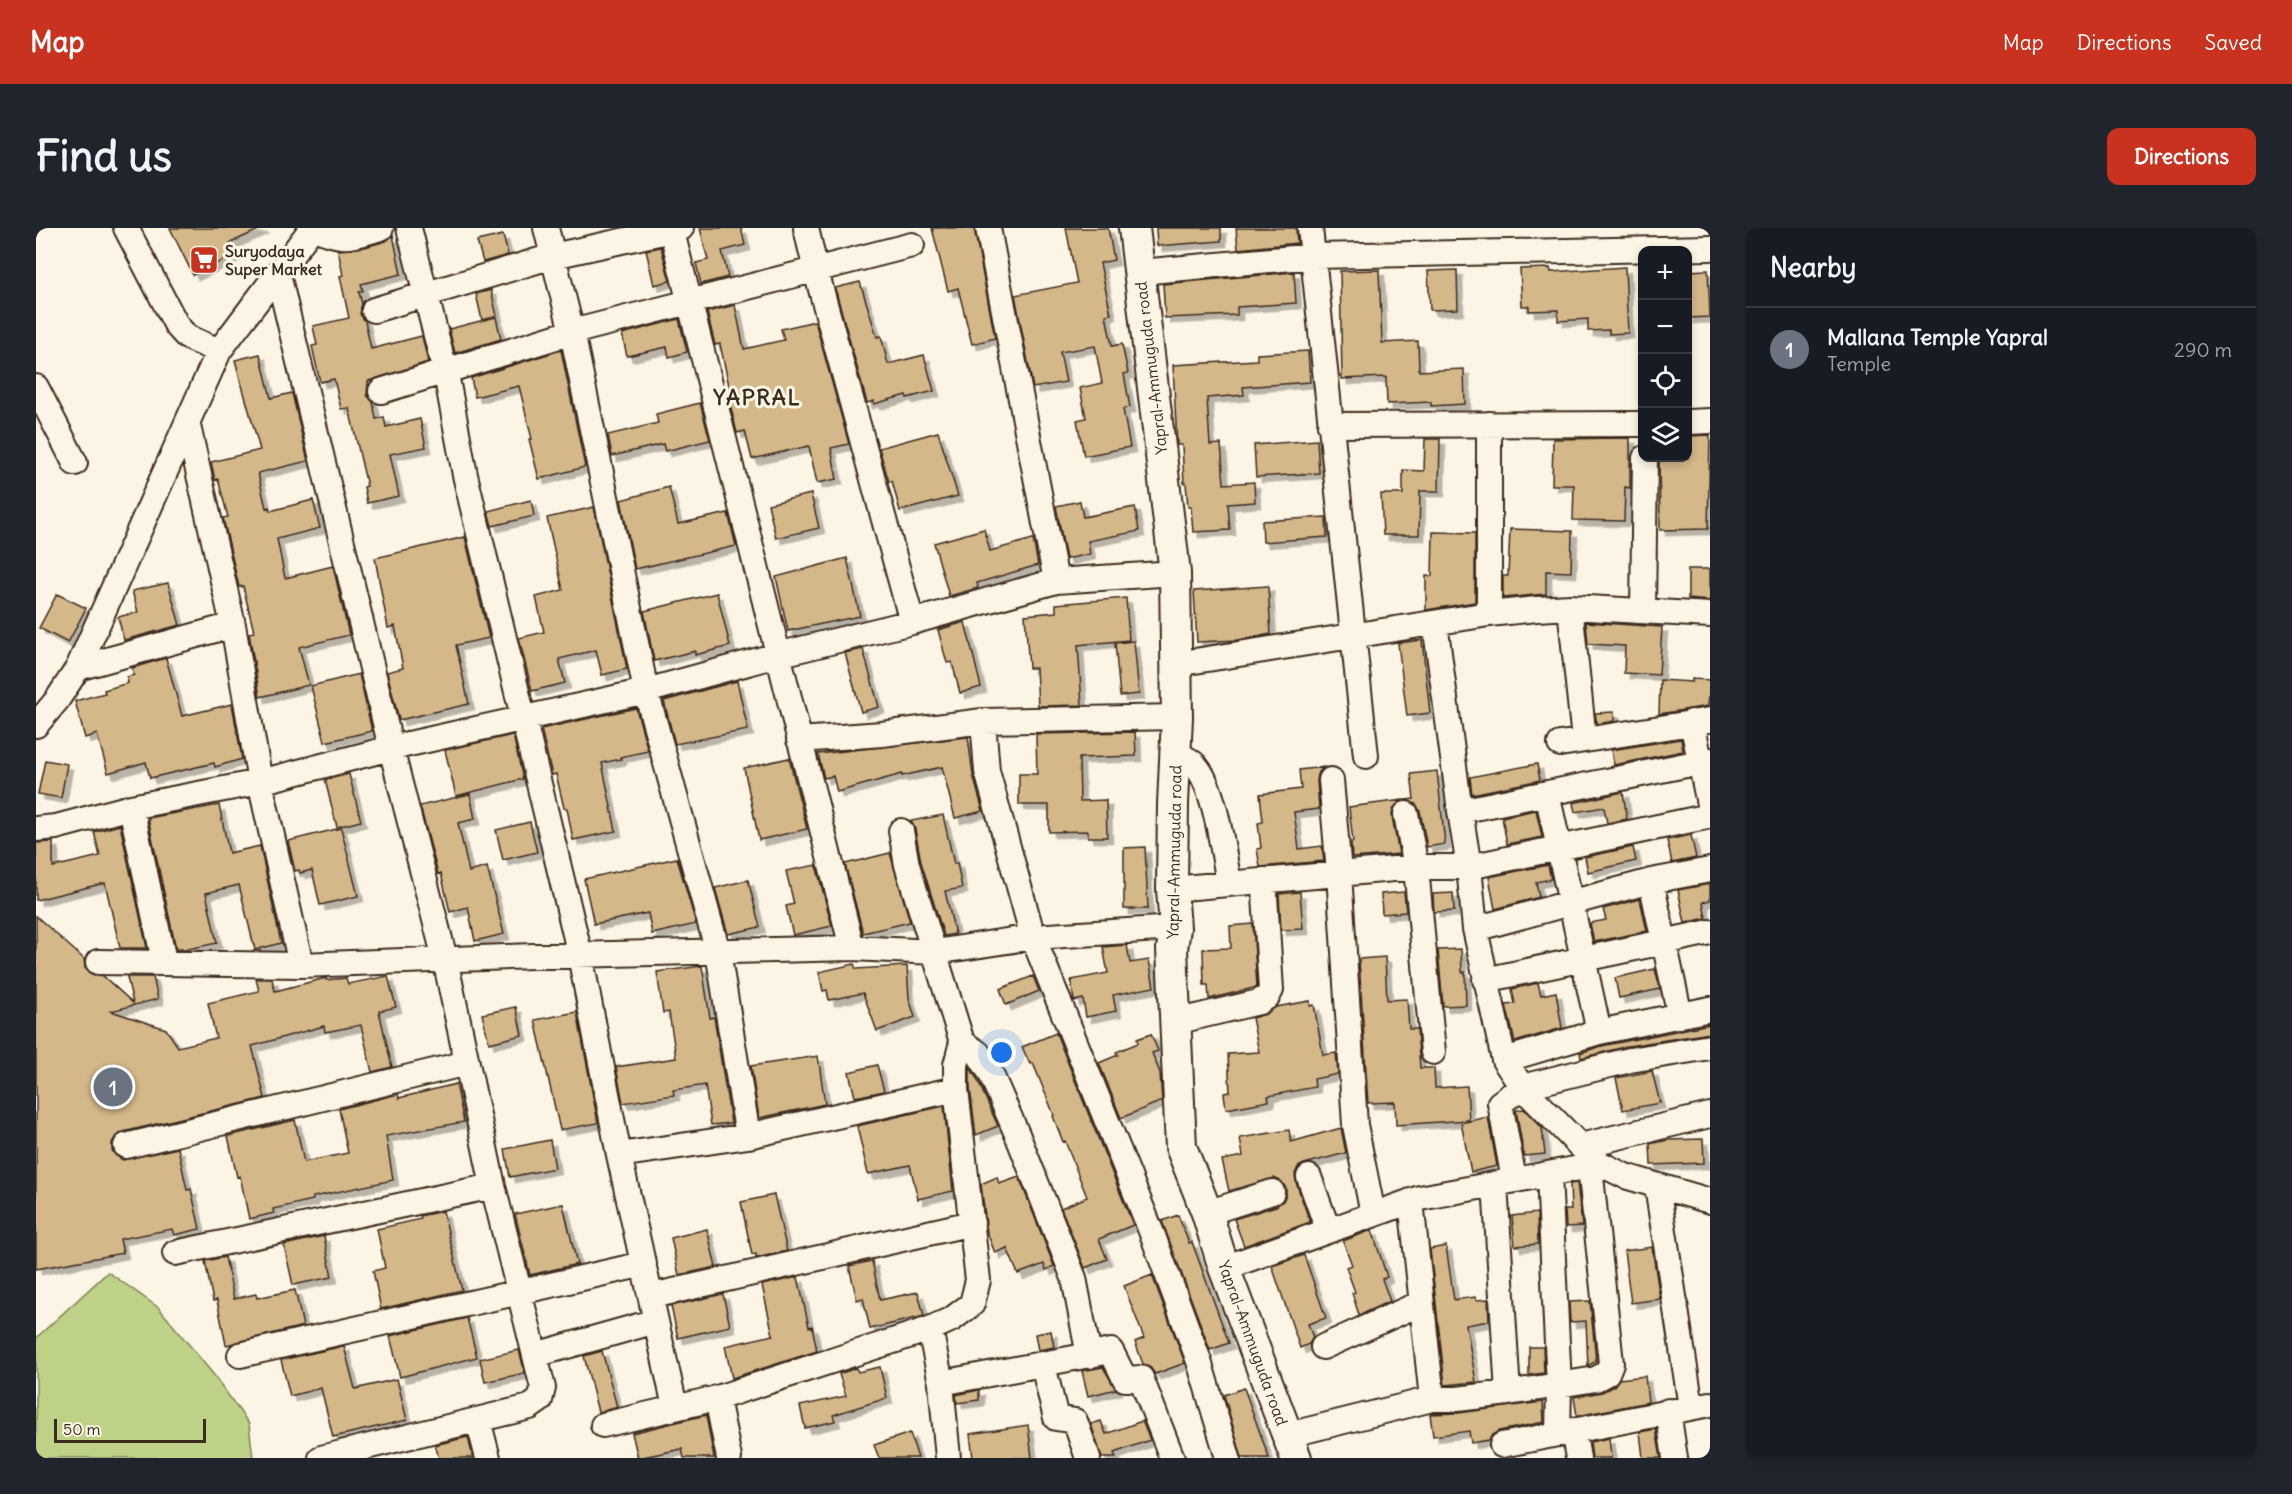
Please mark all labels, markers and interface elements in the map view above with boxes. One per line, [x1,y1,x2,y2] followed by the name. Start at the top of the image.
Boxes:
[30,24,84,60] text: Map
[2003,29,2044,56] text: Map
[2077,29,2171,56] text: Directions
[2204,29,2262,56] text: Saved
[2107,128,2256,185] button: Directions
[36,130,172,182] text: Find us
[225,241,323,280] place label: Suryodaya Super Market
[188,244,220,276] supermarket icon: Suryodaya Super Market
[1638,246,1692,462] map controls
[1638,246,1692,300] button: +
[1770,251,1856,284] text: Nearby
[1130,280,1172,456] street label: Yapral-Ammuguda road
[1638,300,1692,354] button: −
[1827,323,2048,351] text: Mallana Temple Yapral
[1786,337,1793,362] text: 1
[2174,337,2232,362] text: 290 m
[1827,351,1891,376] text: Temple
[1638,354,1692,408] button: locate
[712,383,801,411] district label: YAPRAL
[1638,408,1692,462] button: layers
[1162,765,1186,939] street label: Yapral-Ammuguda road
[987,1038,1016,1067] your location
[94,1064,133,1110] pin: 1
[1214,1258,1292,1428] street label: Yapral-Ammuguda road
[54,1416,206,1444] scale bar
[63,1419,101,1439] text: 50 m

